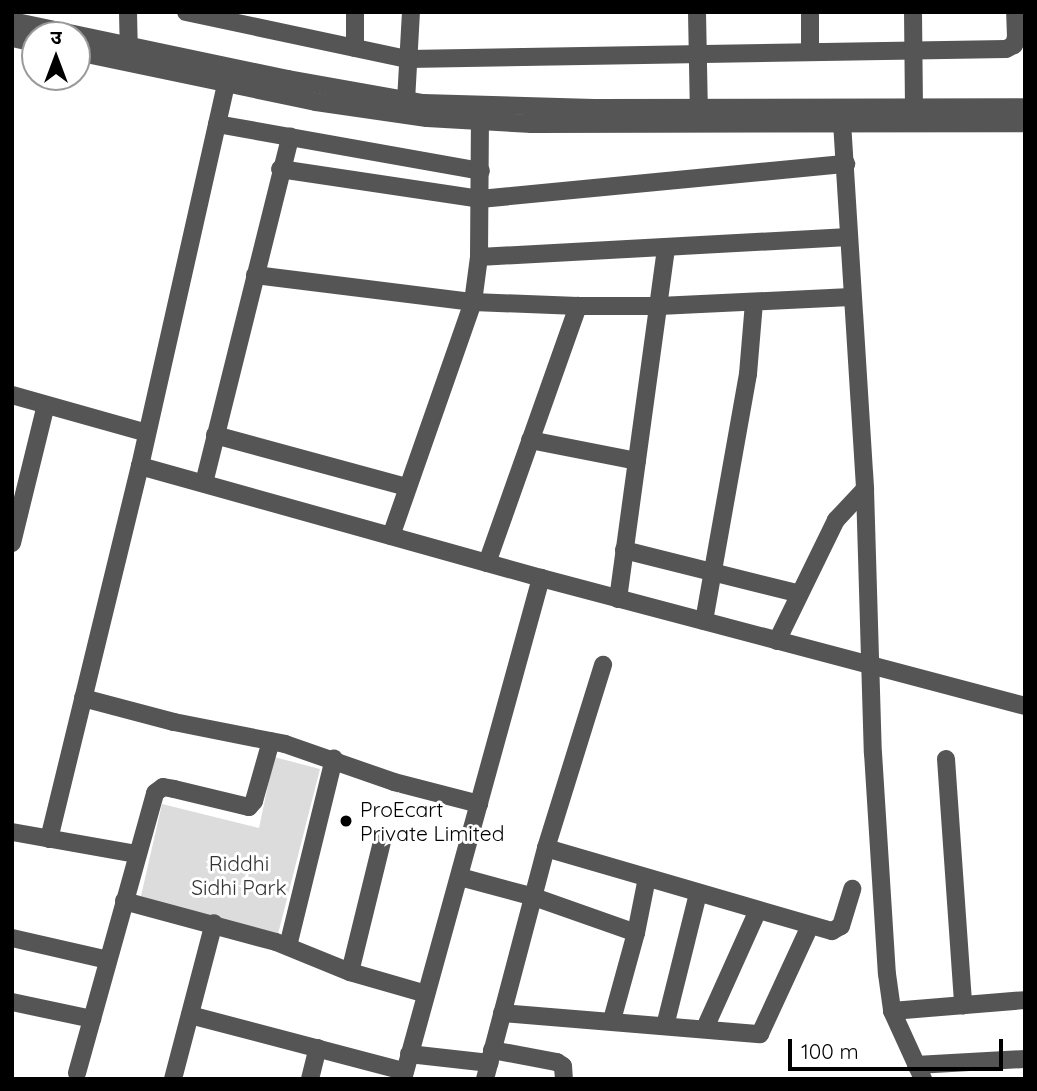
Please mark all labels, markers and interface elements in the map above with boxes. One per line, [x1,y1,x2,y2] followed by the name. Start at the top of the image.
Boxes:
[21,21,91,91] north arrow
[50,25,62,49] text: उ
[360,796,504,846] place label: ProEcart Private Limited
[338,813,354,829] marker: ProEcart Private Limited
[191,850,287,900] park label: Riddhi Sidhi Park
[792,1024,1007,1068] scale bar
[801,1038,859,1064] text: 100 m

